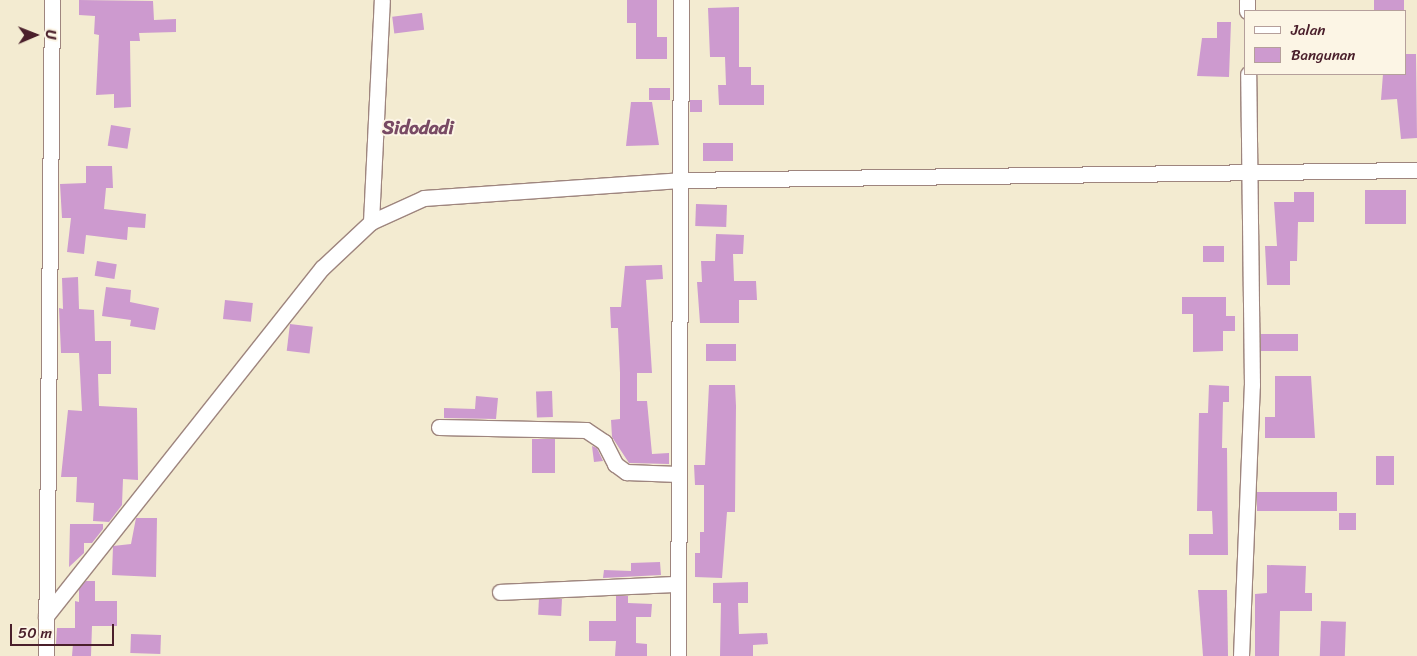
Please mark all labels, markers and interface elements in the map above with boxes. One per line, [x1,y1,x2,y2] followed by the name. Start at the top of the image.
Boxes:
[10,10,60,60] north arrow
[1244,10,1407,75] legend
[1291,17,1325,43] text: Jalan
[38,30,63,40] text: U
[1291,42,1355,68] text: Bangunan
[382,117,454,139] district label: Sidodadi
[12,614,116,646] scale bar
[18,620,52,646] text: 50 m

